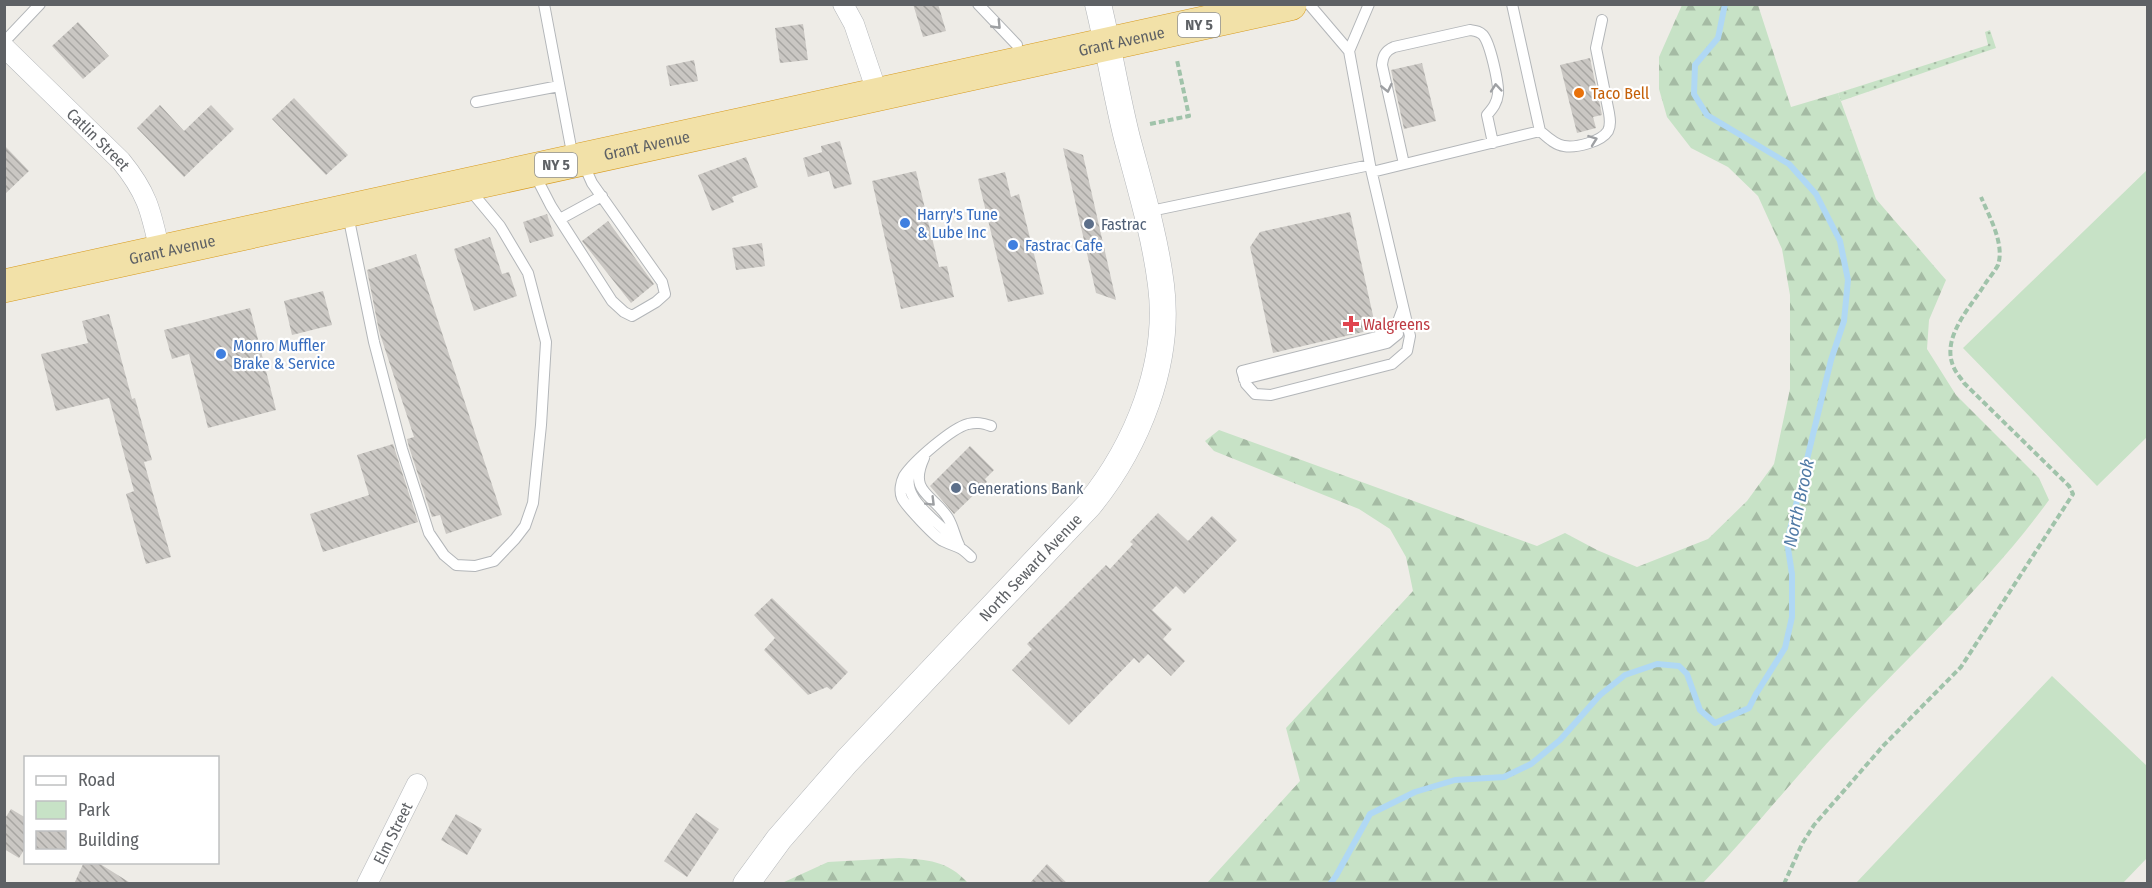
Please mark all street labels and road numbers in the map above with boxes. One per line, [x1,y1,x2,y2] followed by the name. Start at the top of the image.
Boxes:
[1178,13,1220,37] road number: NY 5
[1077,23,1166,60] street label: Grant Avenue
[63,105,134,175] street label: Catlin Street
[602,127,692,164] street label: Grant Avenue
[535,153,577,177] road number: NY 5
[127,231,217,268] street label: Grant Avenue
[975,510,1086,625] street label: North Seward Avenue
[369,798,417,867] street label: Elm Street

